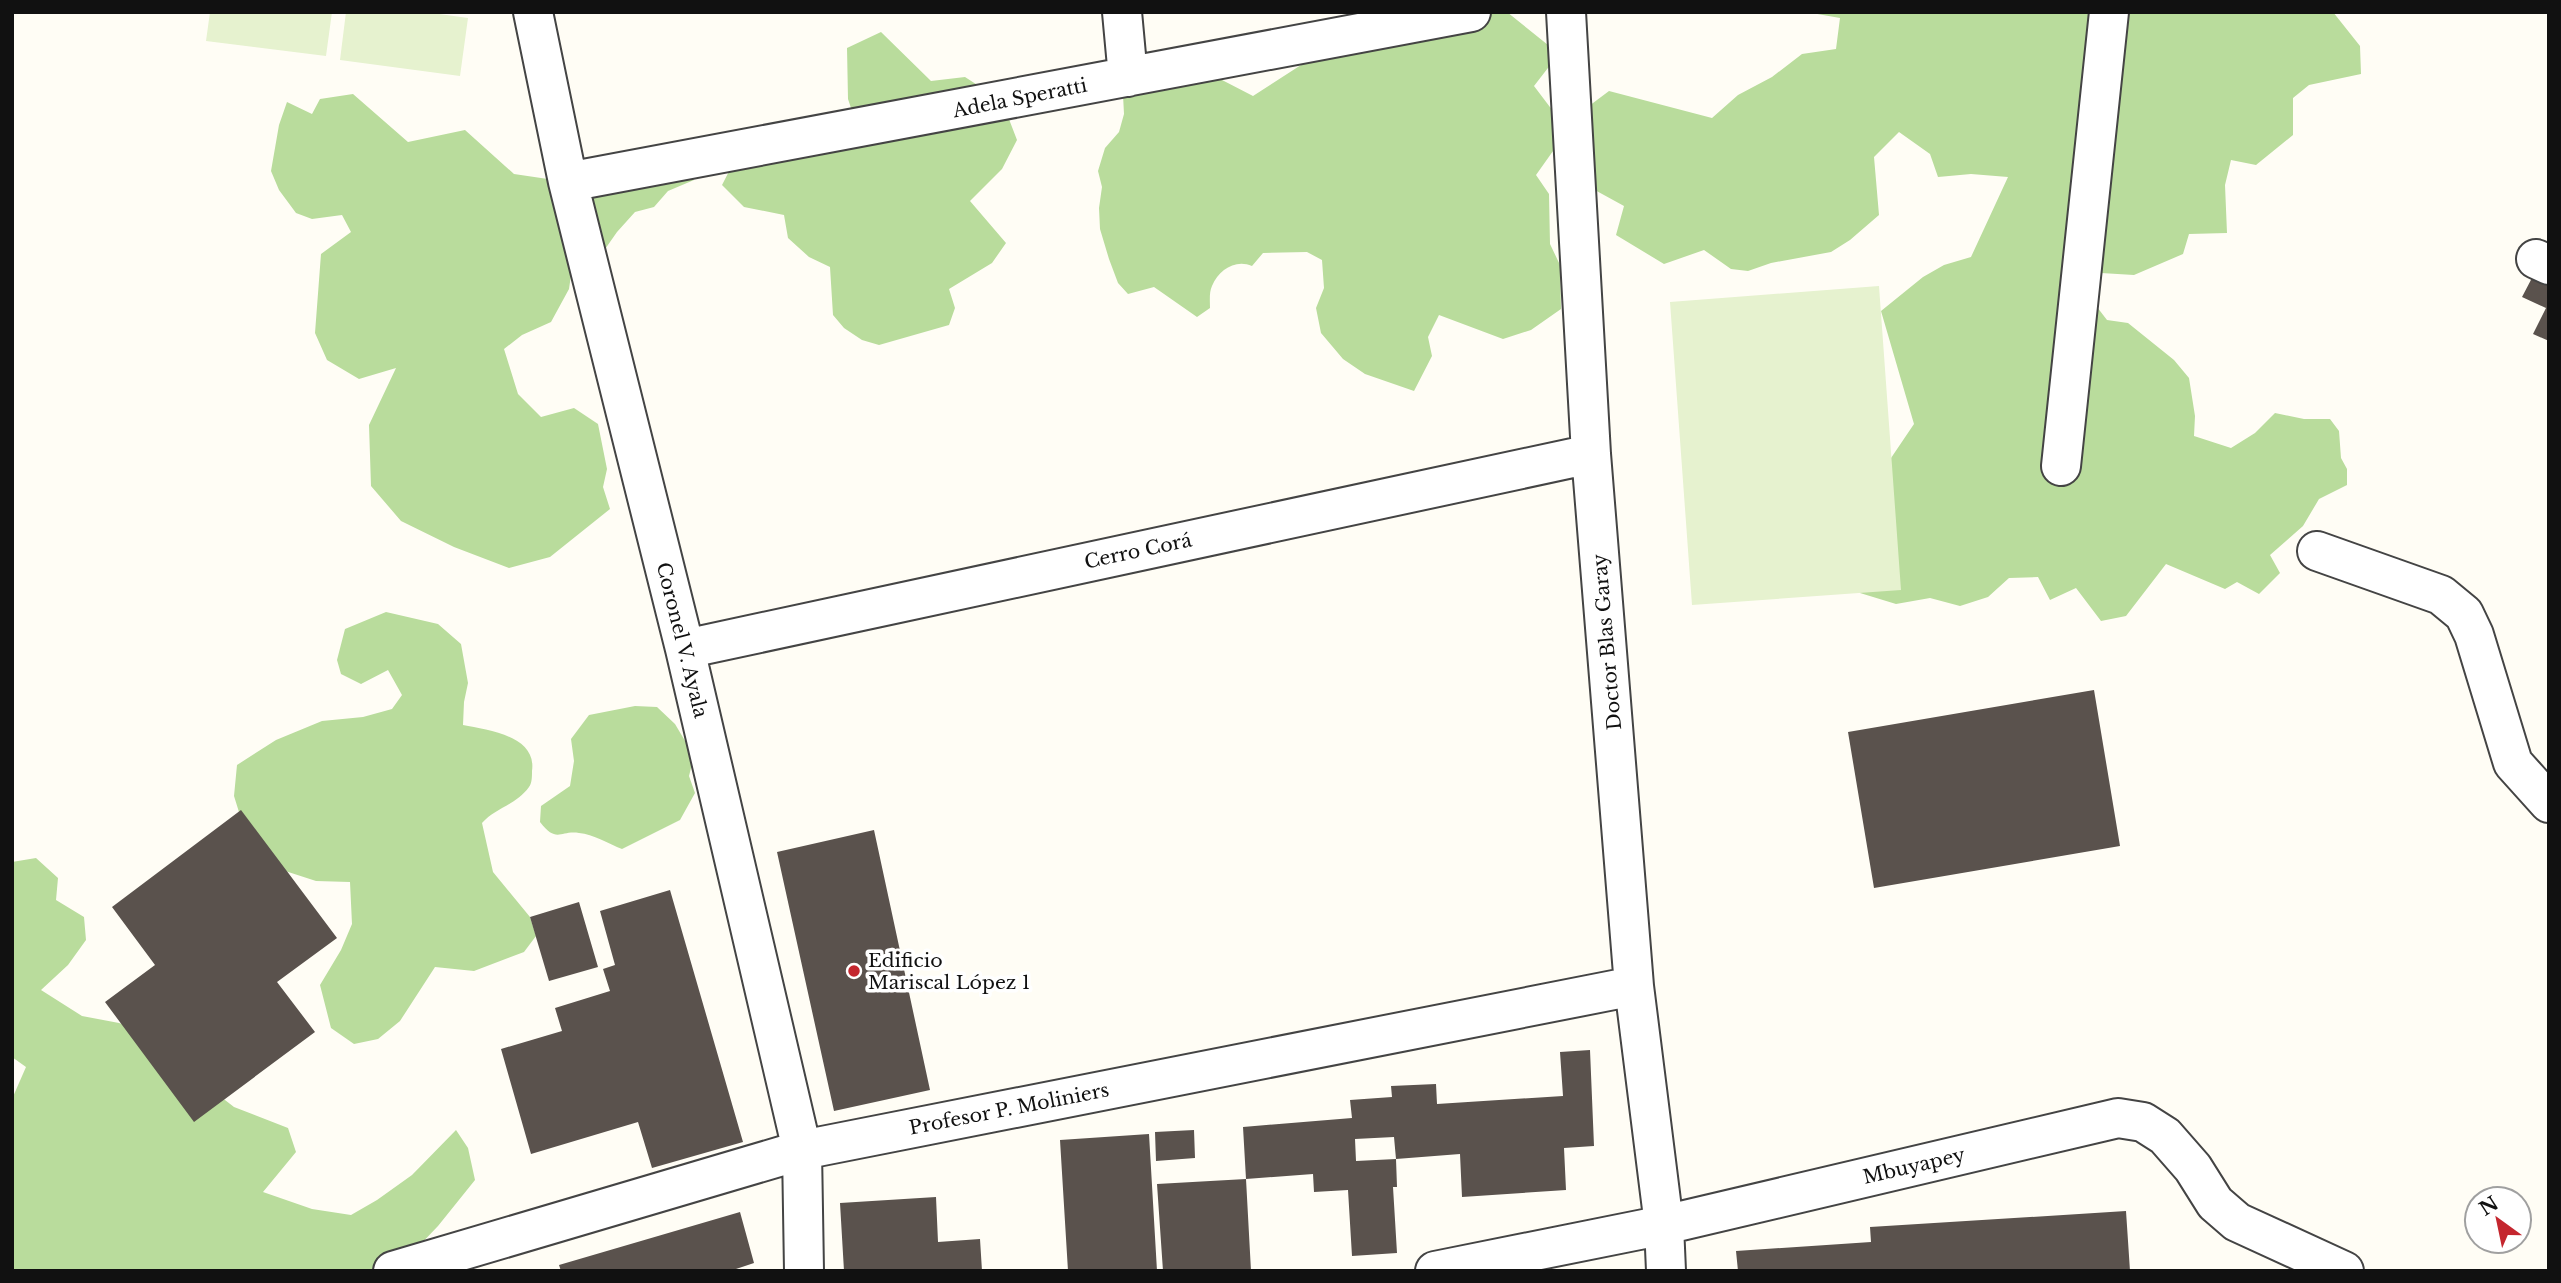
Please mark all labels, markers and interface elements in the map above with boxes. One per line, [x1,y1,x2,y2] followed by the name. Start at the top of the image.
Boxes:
[950,74,1090,122] street label: Adela Speratti
[1082,528,1194,574] street label: Cerro Corá
[1588,553,1626,731] street label: Doctor Blas Garay
[652,560,713,721] street label: Coronel V. Ayala
[868,949,1030,994] place label: Edificio Mariscal López 1
[846,963,862,979] marker: Edificio Mariscal López 1
[907,1078,1111,1140] street label: Profesor P. Moliniers
[1861,1143,1967,1189] street label: Mbuyapey
[2463,1185,2533,1255] north arrow
[2475,1192,2503,1221] text: N

